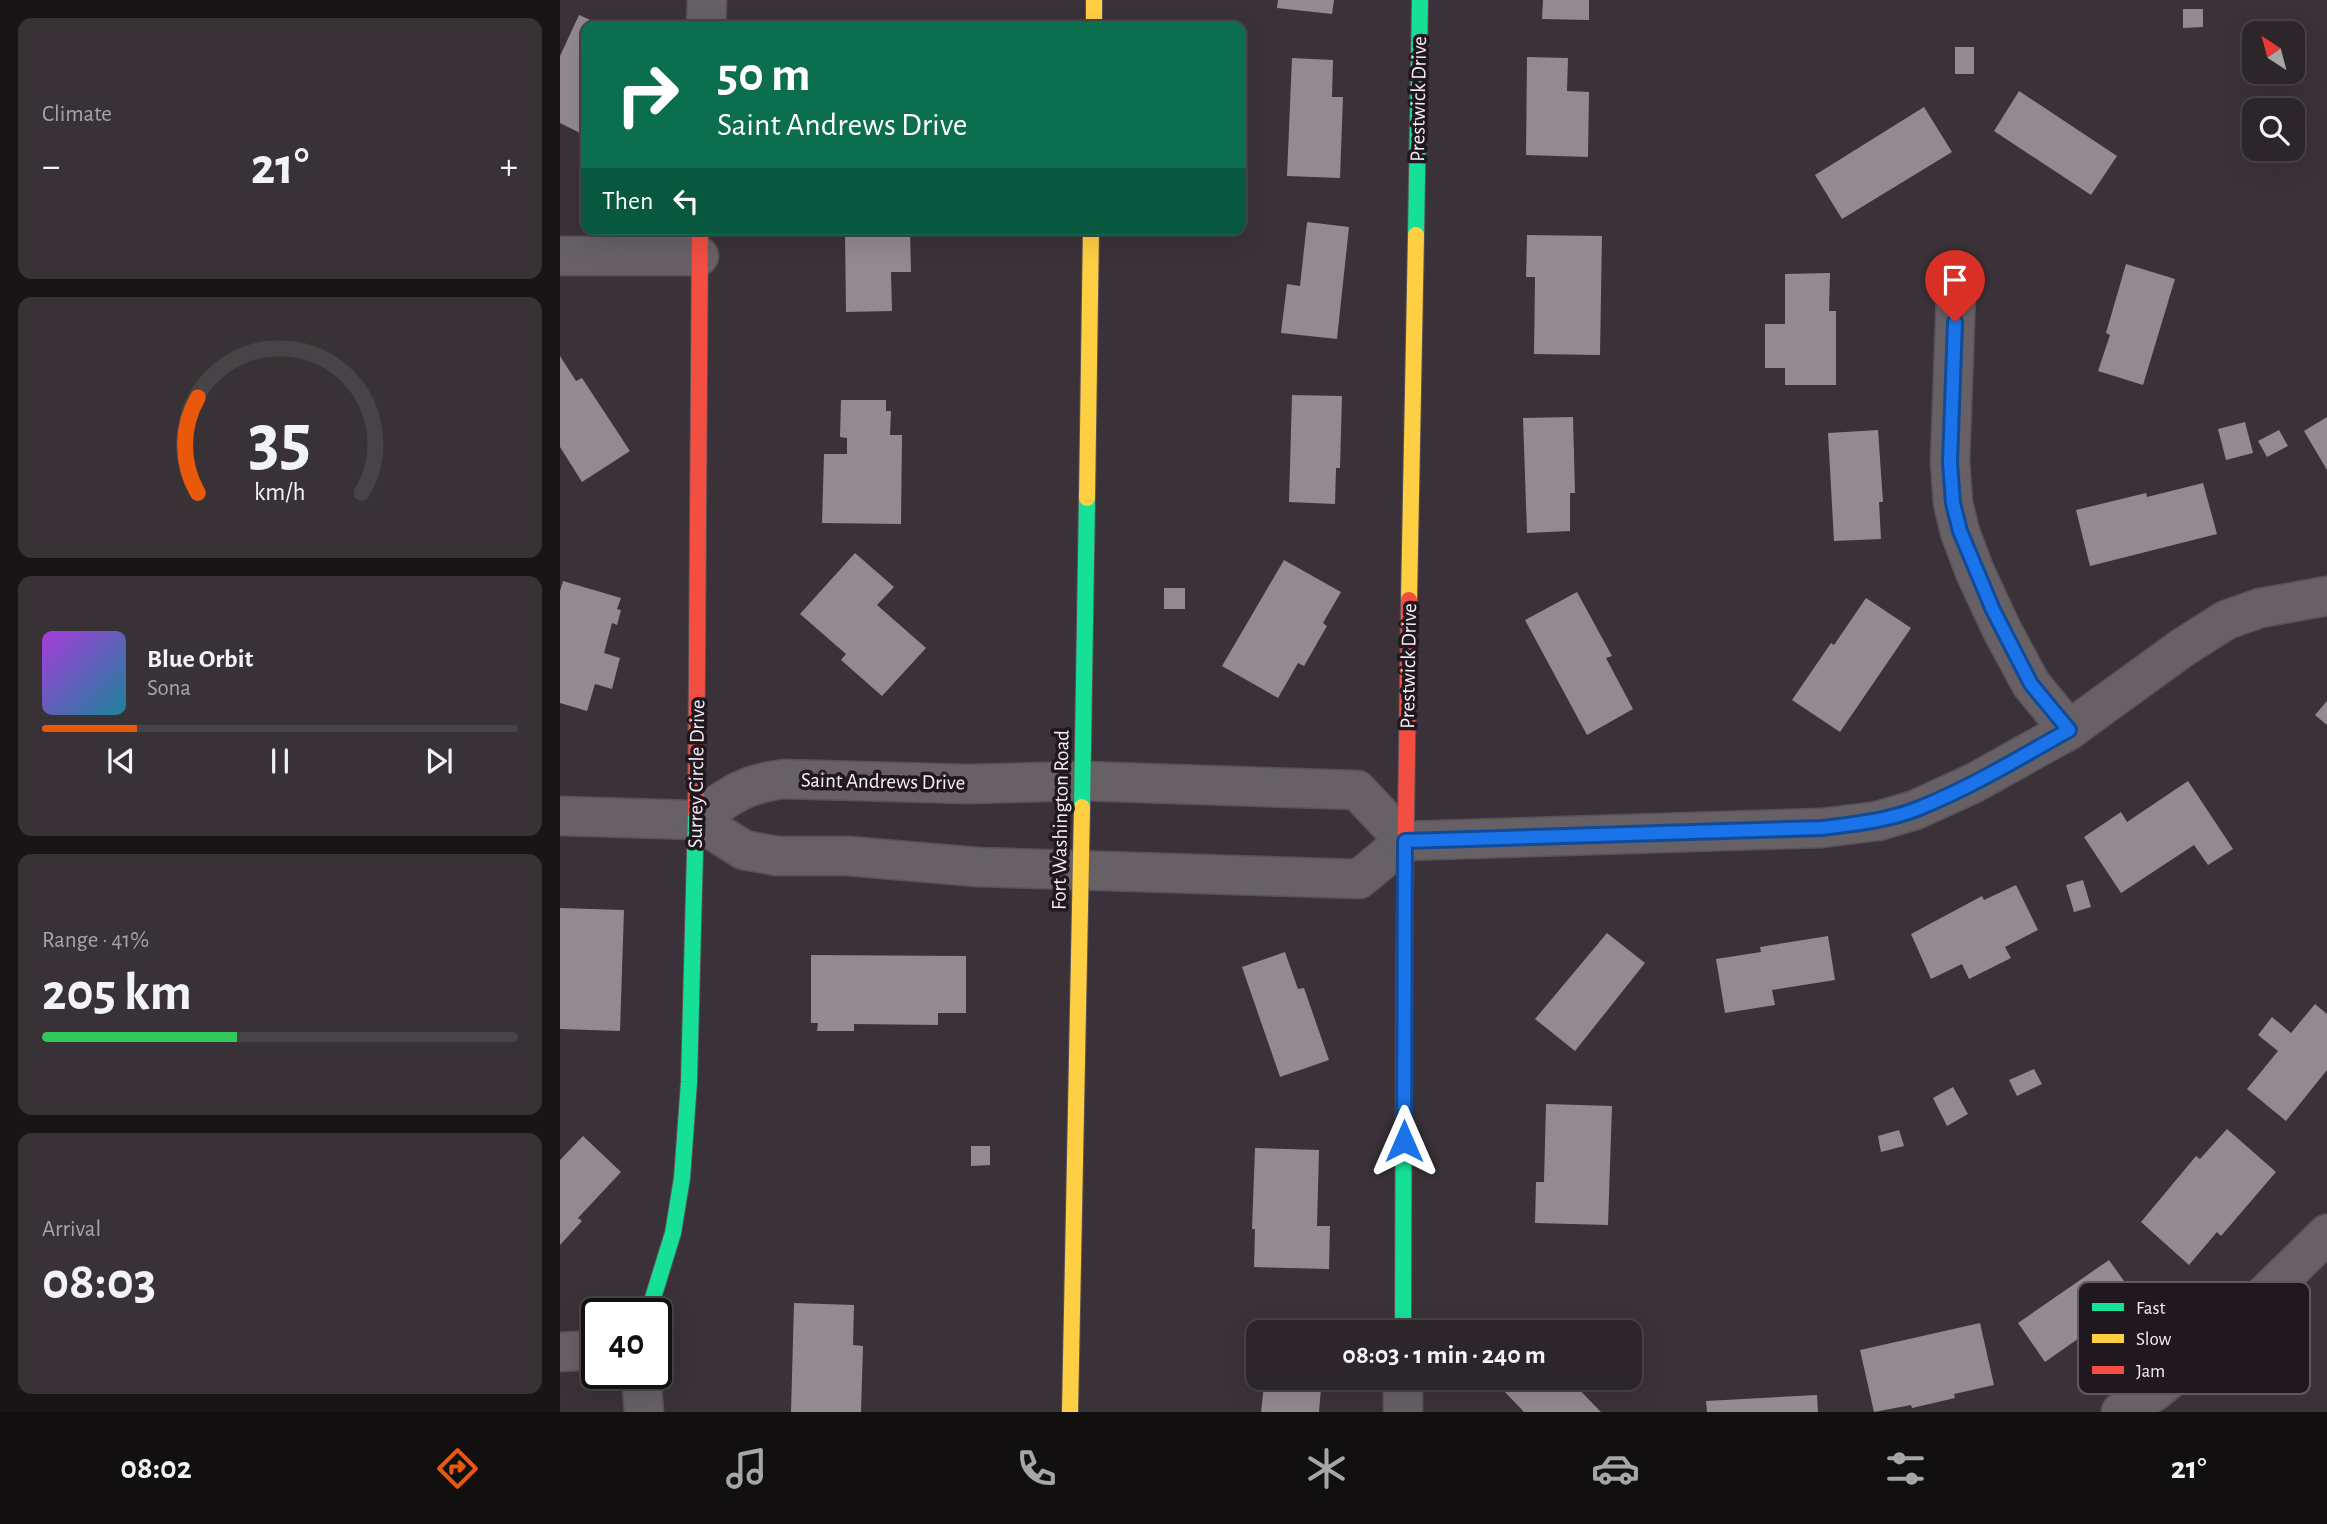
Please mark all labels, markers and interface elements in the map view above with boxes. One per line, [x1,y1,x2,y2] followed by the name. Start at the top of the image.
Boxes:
[2242,21,2305,84] north arrow
[2242,21,2305,161] map controls
[1407,36,1430,162] street label: Prestwick Drive
[602,49,693,140] icon: right
[717,51,811,100] text: 50 m
[2242,98,2305,161] button: search
[42,103,112,126] text: Climate
[717,109,968,141] text: Saint Andrews Drive
[251,141,309,193] text: 21°
[42,148,60,186] text: −
[500,148,518,186] text: +
[667,182,705,220] icon: left
[602,188,653,214] text: Then
[1925,250,1985,322] pin
[1936,261,1974,299] icon: arrive
[249,406,311,479] text: 35
[254,480,306,505] text: km/h
[1397,603,1420,729] street label: Prestwick Drive
[147,646,253,672] text: Blue Orbit
[147,677,191,700] text: Sona
[685,699,708,849] street label: Surrey Circle Drive
[1048,730,1073,910] street label: Fort Washington Road
[102,742,140,780] icon: previous
[261,742,299,780] icon: pause
[420,742,458,780] icon: next
[801,770,965,793] street label: Saint Andrews Drive
[42,929,149,952] text: Range · 41%
[42,967,192,1019] text: 205 km
[1367,1104,1441,1178] position arrow
[42,1218,101,1241] text: Arrival
[42,1256,156,1308] text: 08:03
[2078,1282,2310,1394] legend
[581,1298,672,1389] speed limit sign: 40
[2136,1299,2166,1318] text: Fast
[2136,1330,2172,1349] text: Slow
[1342,1342,1546,1368] text: 08:03 · 1 min · 240 m
[2136,1362,2165,1381] text: Jam
[433,1444,482,1493] icon: directions
[722,1444,771,1493] icon: music
[1012,1444,1061,1493] icon: phone
[1302,1444,1351,1493] icon: climate
[1591,1444,1640,1493] icon: car
[1881,1444,1930,1493] icon: filters
[120,1452,192,1484] text: 08:02
[2171,1452,2207,1484] text: 21°

